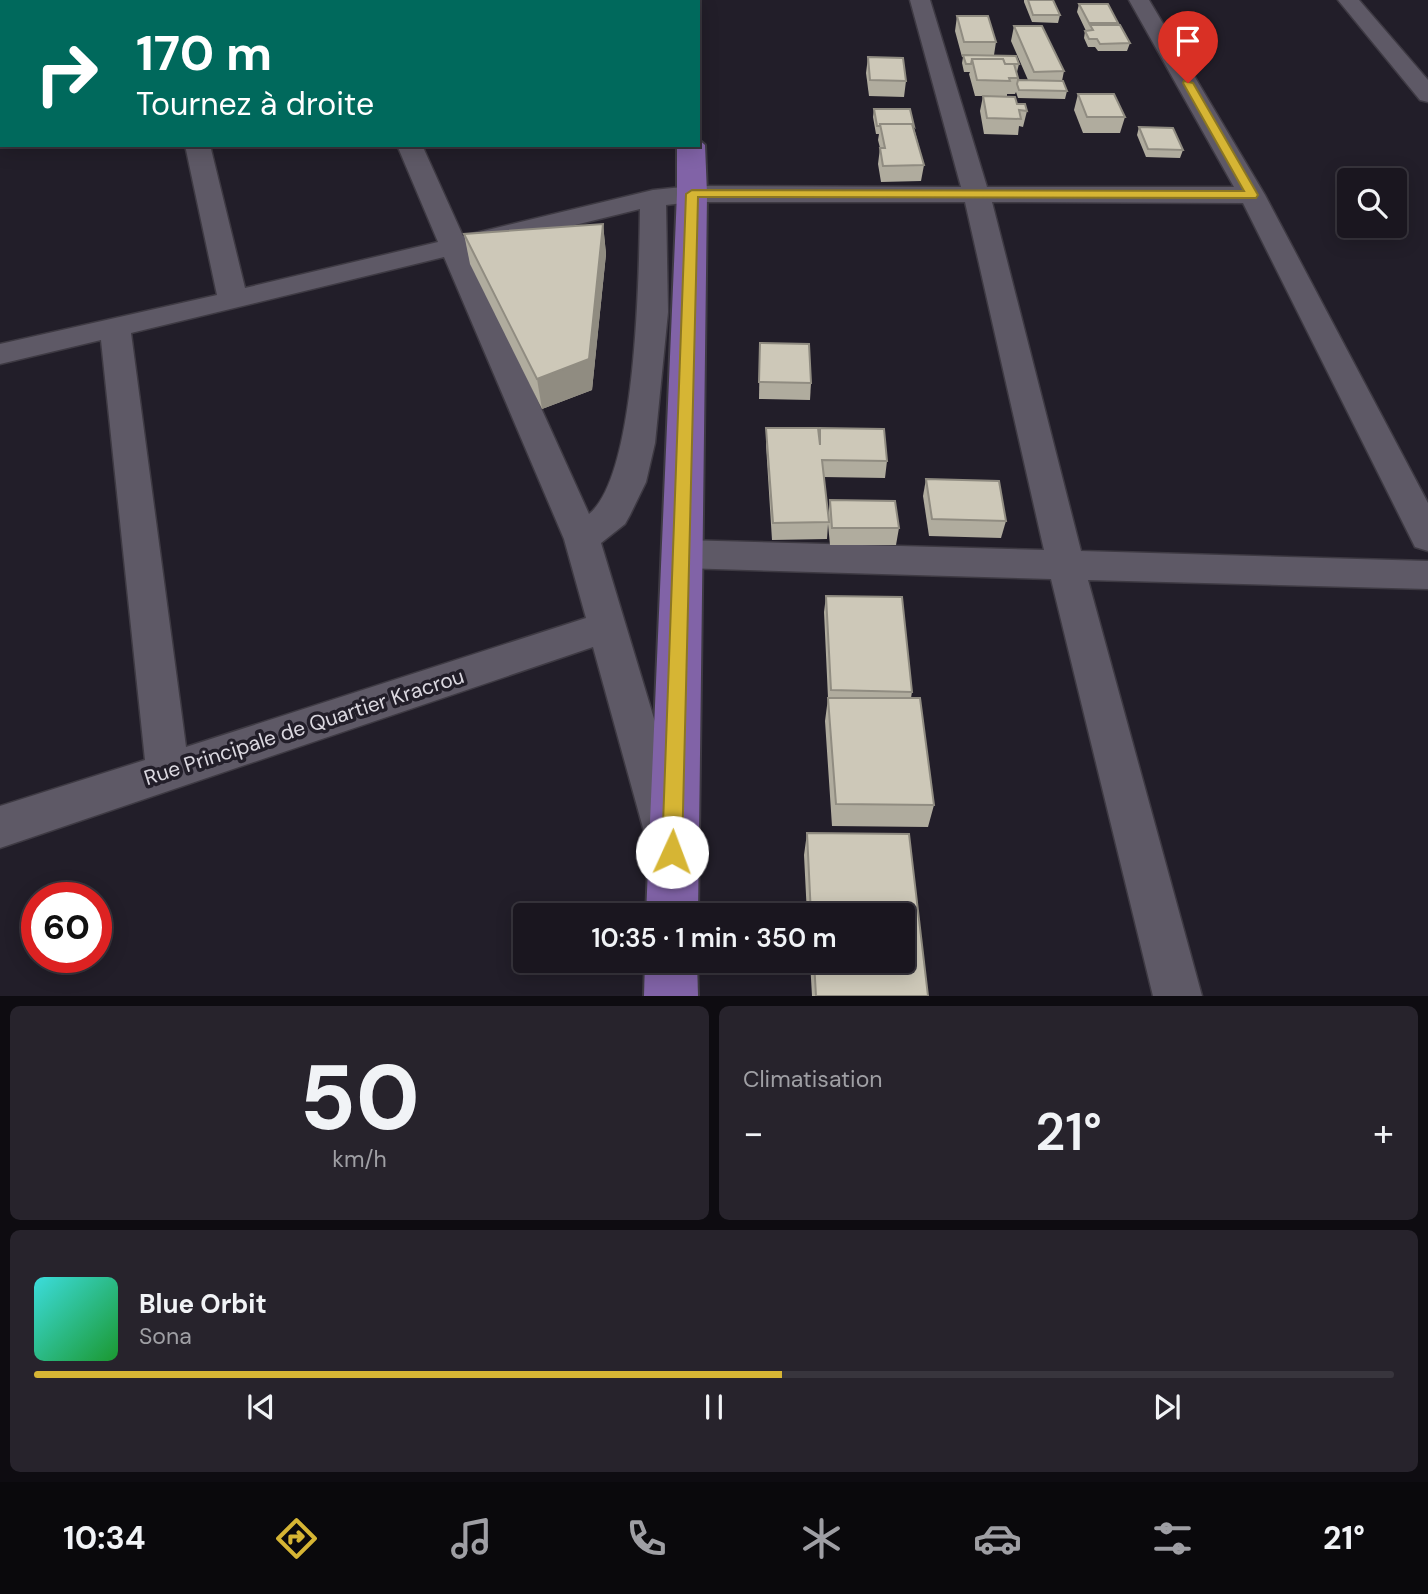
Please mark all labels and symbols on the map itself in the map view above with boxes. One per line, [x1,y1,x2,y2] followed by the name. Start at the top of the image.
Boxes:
[1158,11,1218,83] pin
[140,662,468,792] street label: Rue Principale de Quartier Kracrou
[635,815,709,889] position arrow
[21,882,112,973] speed limit sign: 60

